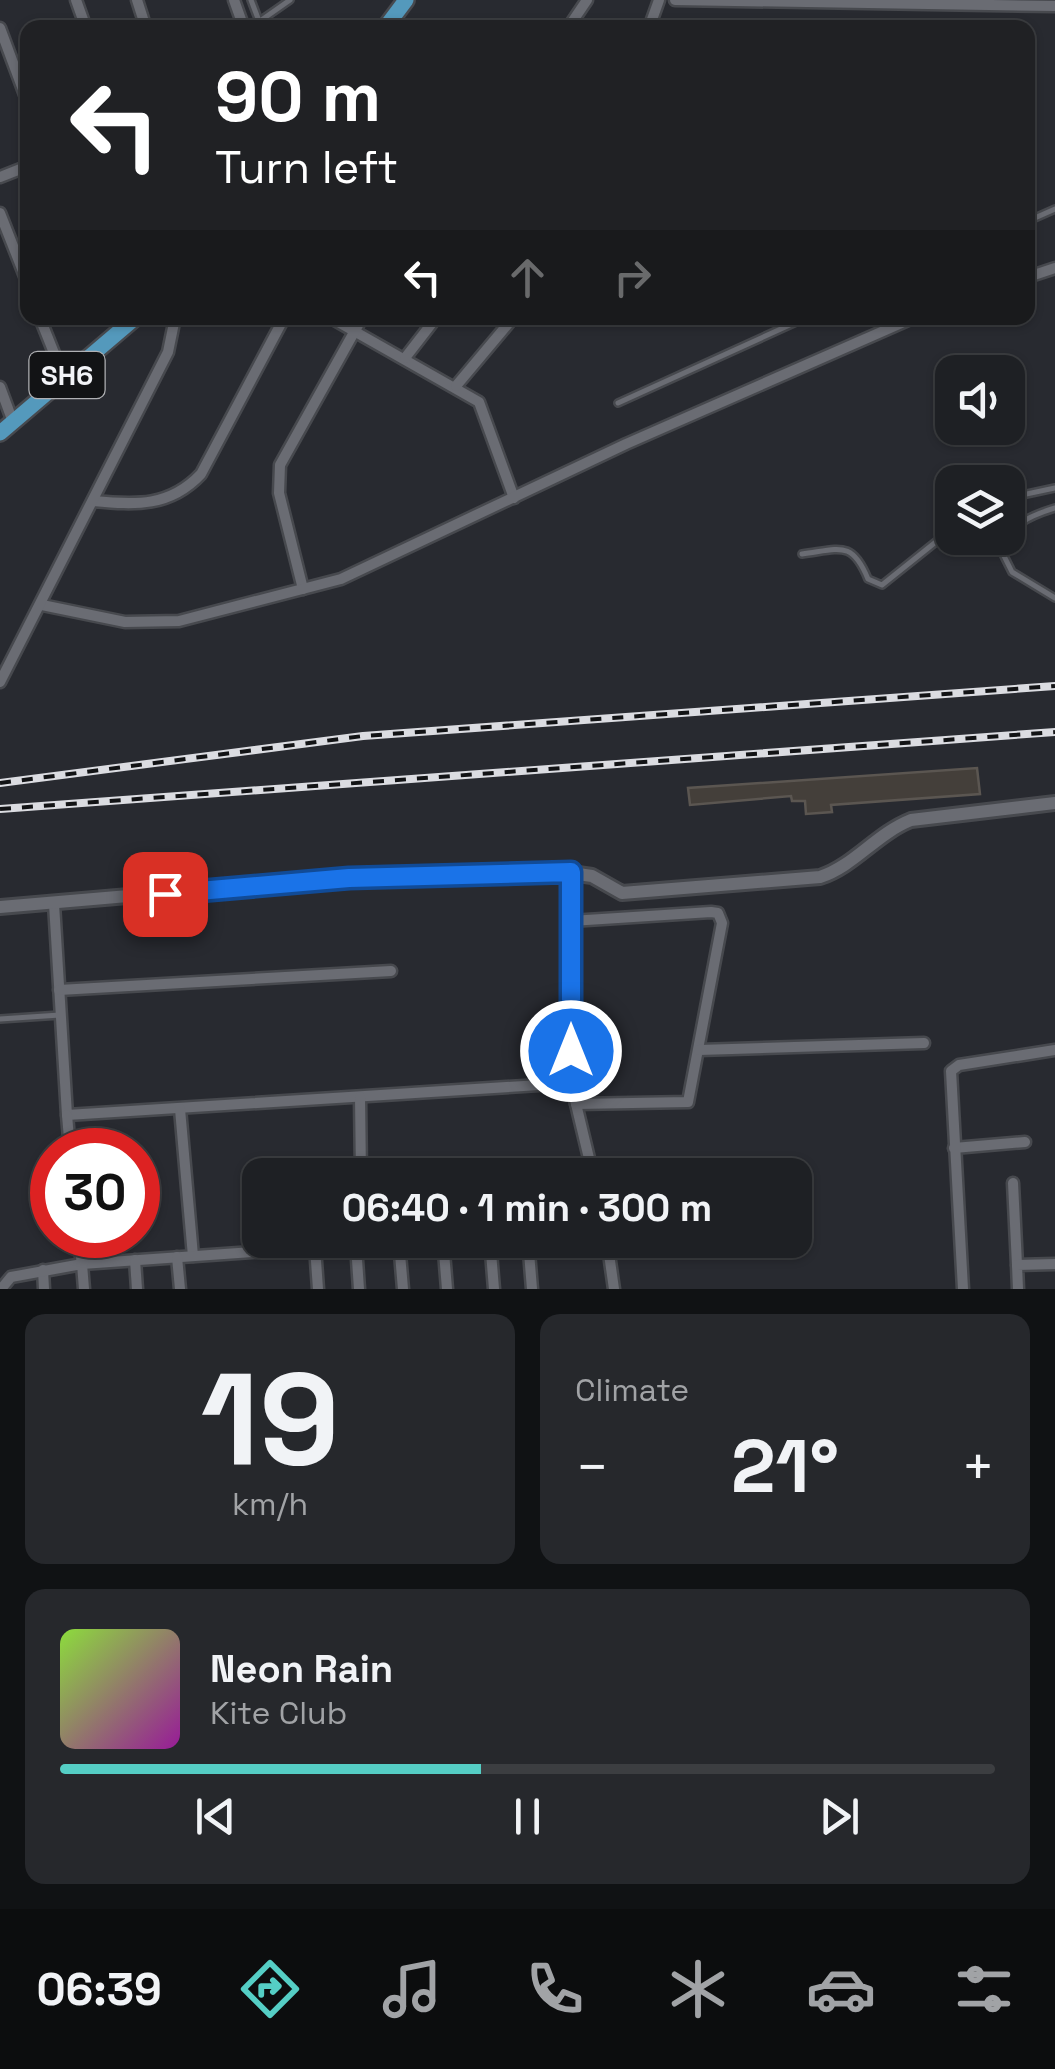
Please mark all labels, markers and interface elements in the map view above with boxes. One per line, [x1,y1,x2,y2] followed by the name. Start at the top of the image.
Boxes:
[215,52,381,141] text: 90 m
[50,60,180,190] icon: left
[215,139,398,196] text: Turn left
[395,250,450,305] icon: left
[500,250,555,305] icon: ahead
[605,250,660,305] icon: right
[30,352,104,398] road number: SH6
[935,355,1025,555] map controls
[935,355,1025,445] button: sound
[935,465,1025,555] button: layers
[123,852,208,937] pin
[138,867,193,922] icon: arrive
[519,999,623,1103] position arrow
[30,1128,160,1258] speed limit sign: 30
[342,1184,712,1232] text: 06:40 · 1 min · 300 m
[200,1336,340,1502] text: 19
[575,1370,689,1410] text: Climate
[731,1418,839,1514] text: 21°
[575,1432,609,1502] text: −
[961,1432,995,1502] text: +
[232,1484,308,1524] text: km/h
[210,1645,393,1693] text: Neon Rain
[210,1693,347,1733] text: Kite Club
[188,1789,243,1844] icon: previous
[500,1789,555,1844] icon: pause
[812,1789,867,1844] icon: next
[235,1954,305,2024] icon: directions
[377,1954,447,2024] icon: music
[520,1954,590,2024] icon: phone
[663,1954,733,2024] icon: climate
[806,1954,876,2024] icon: car
[949,1954,1019,2024] icon: filters
[36,1961,162,2018] text: 06:39

